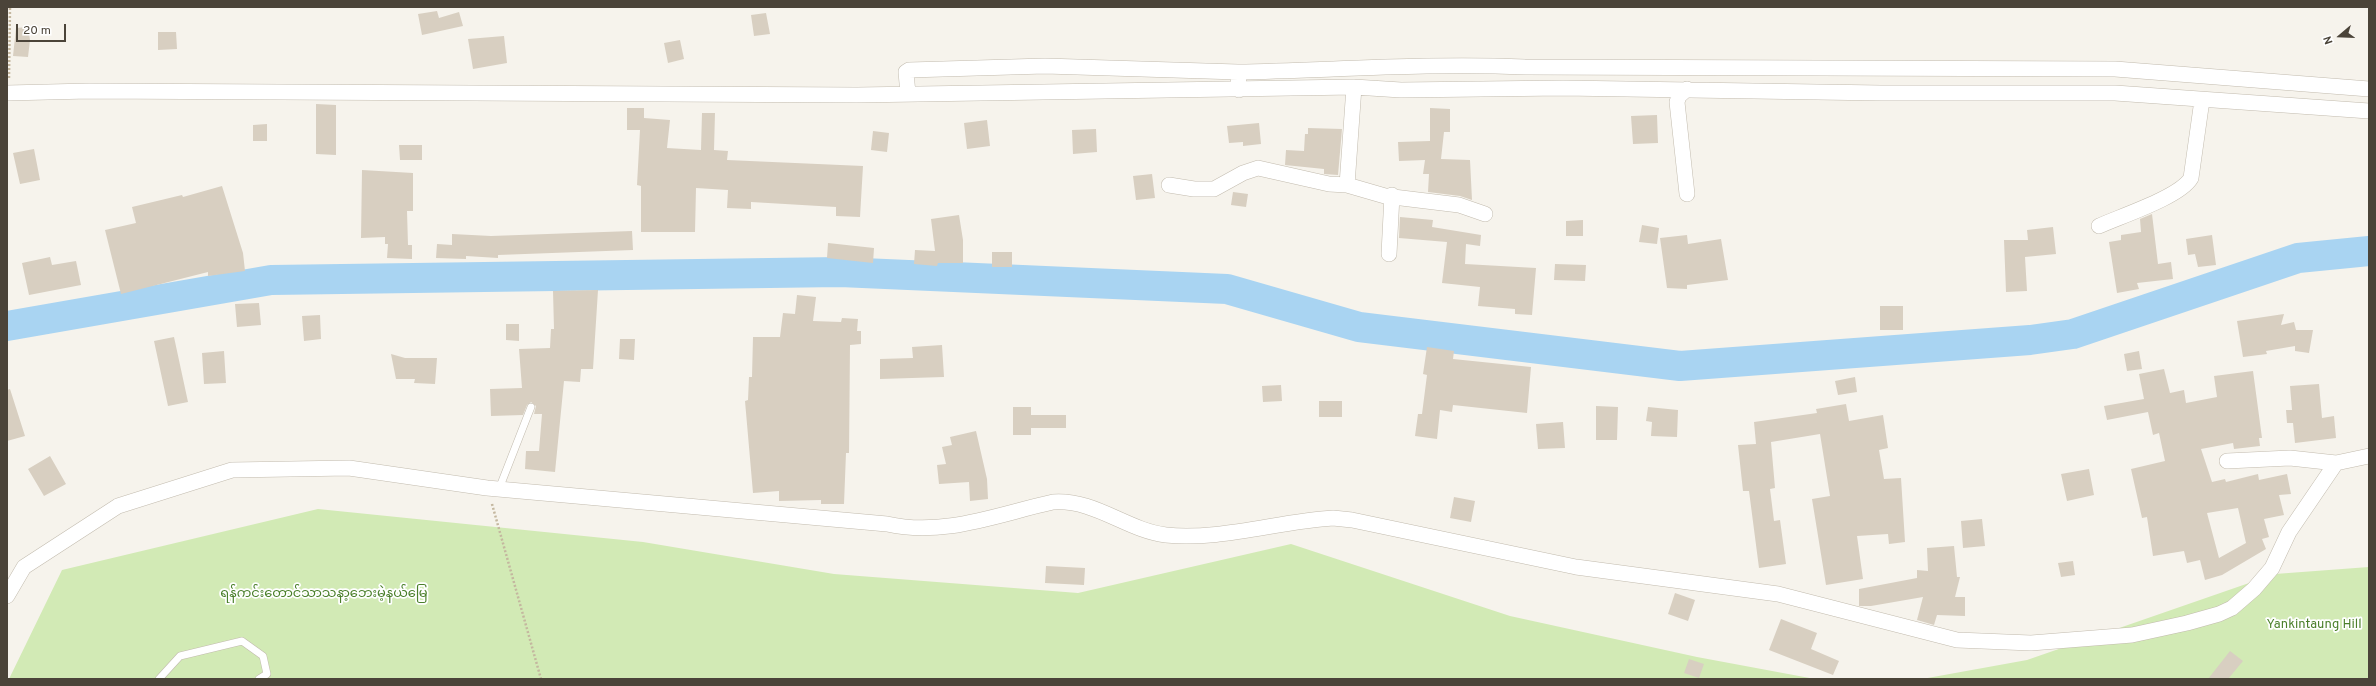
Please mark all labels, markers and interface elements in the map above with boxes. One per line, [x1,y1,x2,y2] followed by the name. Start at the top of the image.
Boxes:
[18,16,68,42] scale bar
[2320,16,2360,56] north arrow
[23,23,51,39] text: 20 m
[2321,34,2337,46] text: N
[220,586,428,602] park label: ရန်ကင်းတောင်သာသနာ့ဘေးမဲ့နယ်မြေ
[2266,617,2362,633] park label: Yankintaung Hill

